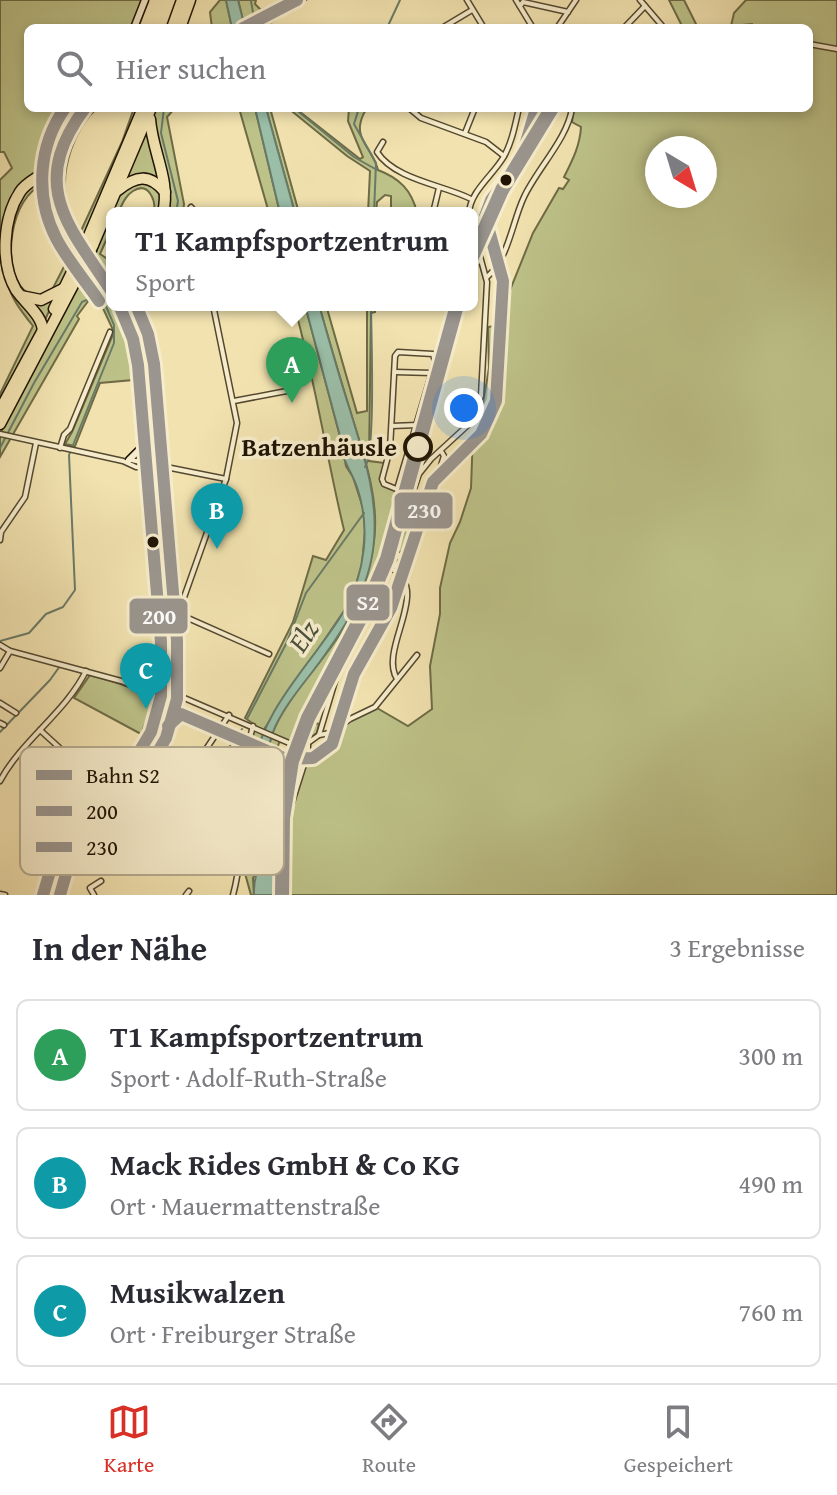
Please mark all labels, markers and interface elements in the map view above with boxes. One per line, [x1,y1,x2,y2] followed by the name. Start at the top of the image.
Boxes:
[24,24,813,112] search box
[52,46,96,90] icon: search
[116,46,266,90] text: Hier suchen
[645,136,717,208] north arrow
[498,172,514,188] unlabelled marker
[106,207,478,311] popup
[135,218,449,262] text: T1 Kampfsportzentrum
[135,262,195,301] text: Sport
[266,337,318,403] pin: A
[444,388,484,428] your location
[242,427,397,466] place label: Batzenhäusle
[404,433,432,461] marker: Batzenhäusle
[191,483,243,549] pin: B
[393,491,454,530] line badge: 230
[407,494,441,526] text: 230
[145,534,161,550] unlabelled marker
[345,583,391,622] line badge: S2
[357,586,379,618] text: S2
[128,597,189,635] line badge: 200
[142,600,176,632] text: 200
[276,611,328,661] water label: Elz
[120,643,172,709] pin: C
[20,747,284,875] legend
[86,759,160,791] text: Bahn S2
[86,795,118,827] text: 200
[86,831,118,863] text: 230
[32,923,207,972] text: In der Nähe
[670,928,805,967] text: 3 Ergebnisse
[110,1014,423,1058] text: T1 Kampfsportzentrum
[52,1036,68,1075] text: A
[738,1036,803,1075] text: 300 m
[110,1058,387,1097] text: Sport · Adolf-Ruth-Straße
[110,1142,460,1186] text: Mack Rides GmbH & Co KG
[52,1164,68,1203] text: B
[738,1164,803,1203] text: 490 m
[110,1186,380,1225] text: Ort · Mauermattenstraße
[110,1270,285,1314] text: Musikwalzen
[53,1292,67,1331] text: C
[738,1292,803,1331] text: 760 m
[110,1314,356,1353] text: Ort · Freiburger Straße
[104,1400,154,1480] tab: Karte
[362,1400,416,1480] tab: Route
[624,1400,733,1480] tab: Gespeichert

